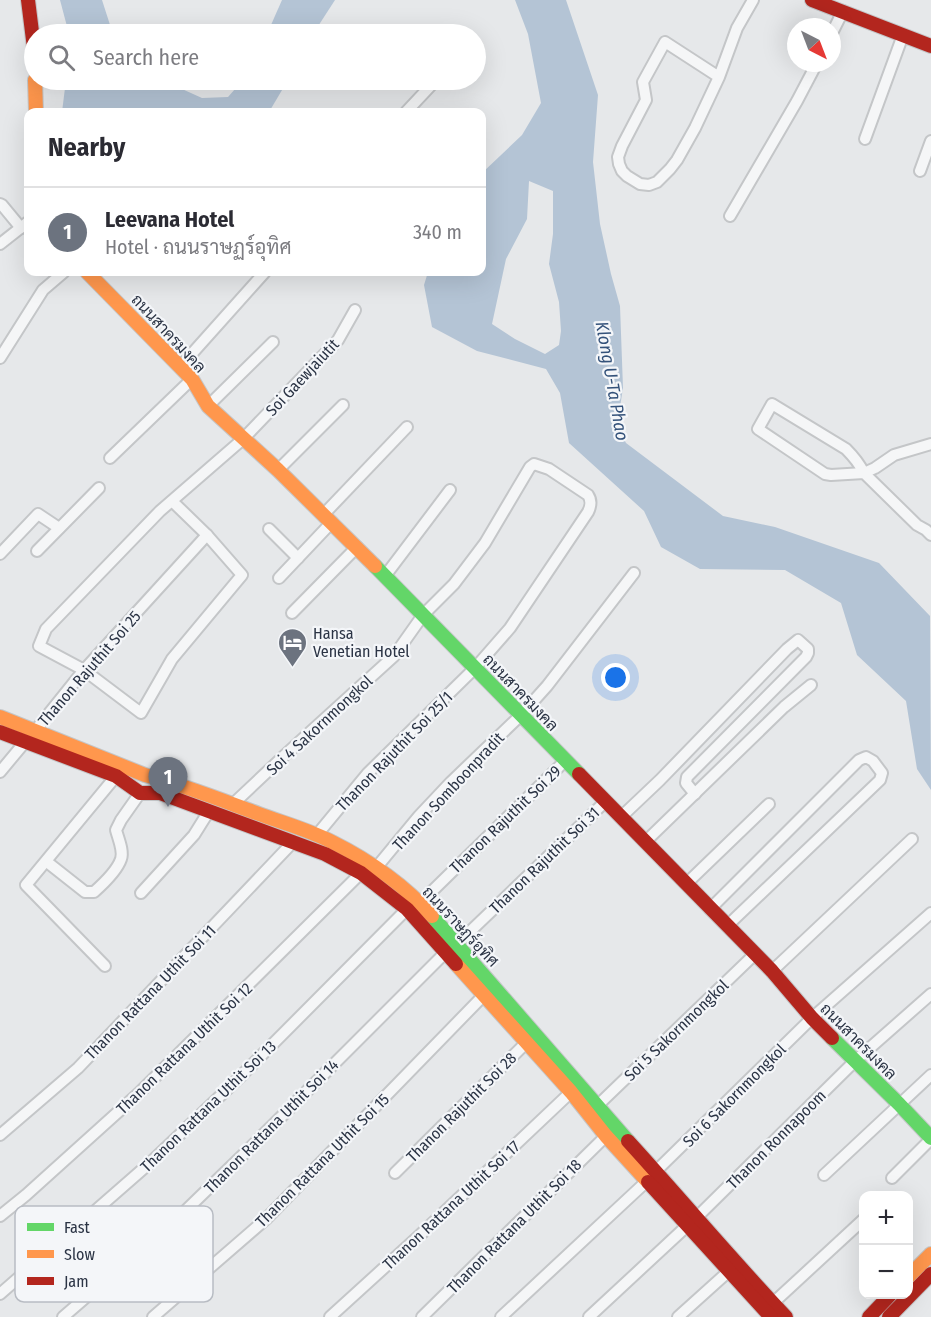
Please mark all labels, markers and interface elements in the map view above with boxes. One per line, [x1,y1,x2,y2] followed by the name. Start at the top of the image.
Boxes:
[787,18,841,72] north arrow
[24,24,486,90] search box
[45,41,78,74] icon: search
[93,44,199,71] text: Search here
[48,132,125,163] text: Nearby
[105,206,234,233] text: Leevana Hotel
[63,220,72,244] text: 1
[413,220,462,244] text: 340 m
[105,235,292,259] text: Hotel · ถนนราษฏร์อุทิศ
[128,290,210,376] street label: ถนนสาครมงคล
[591,320,633,442] water label: Klong U-Ta Phao
[262,334,343,420] street label: Soi Gaewjaiutit
[34,607,145,730] street label: Thanon Rajuthit Soi 25
[313,624,410,661] place label: Hansa Venetian Hotel
[276,626,308,668] hotel icon: Hansa Venetian Hotel
[479,650,562,735] street label: ถนนสาครมงคล
[601,663,630,692] your location
[262,671,376,779] street label: Soi 4 Sakornmongkol
[332,688,456,815] street label: Thanon Rajuthit Soi 25/1
[389,728,508,854] street label: Thanon Somboonpradit
[148,758,188,807] pin: 1
[446,761,565,877] street label: Thanon Rajuthit Soi 29
[486,803,603,918] street label: Thanon Rajuthit Soi 31
[417,880,505,972] street label: ถนนราษฏร์อุทิศ
[81,921,220,1064] street label: Thanon Rattana Uthit Soi 11
[620,976,732,1085] street label: Soi 5 Sakornmongkol
[113,979,256,1118] street label: Thanon Rattana Uthit Soi 12
[817,999,901,1083] street label: ถนนสาครมงคล
[137,1037,280,1176] street label: Thanon Rattana Uthit Soi 13
[679,1040,790,1151] street label: Soi 6 Sakornmongkol
[403,1049,520,1166] street label: Thanon Rajuthit Soi 28
[200,1055,342,1197] street label: Thanon Rattana Uthit Soi 14
[723,1086,830,1193] street label: Thanon Ronnapoom
[252,1090,393,1231] street label: Thanon Rattana Uthit Soi 15
[379,1137,524,1274] street label: Thanon Rattana Uthit Soi 17
[443,1155,585,1297] street label: Thanon Rattana Uthit Soi 18
[859,1191,913,1299] map controls
[859,1191,913,1245] button: +
[15,1206,213,1302] legend
[64,1218,91,1237] text: Fast
[64,1245,95,1264] text: Slow
[859,1245,913,1299] button: −
[64,1272,89,1291] text: Jam

